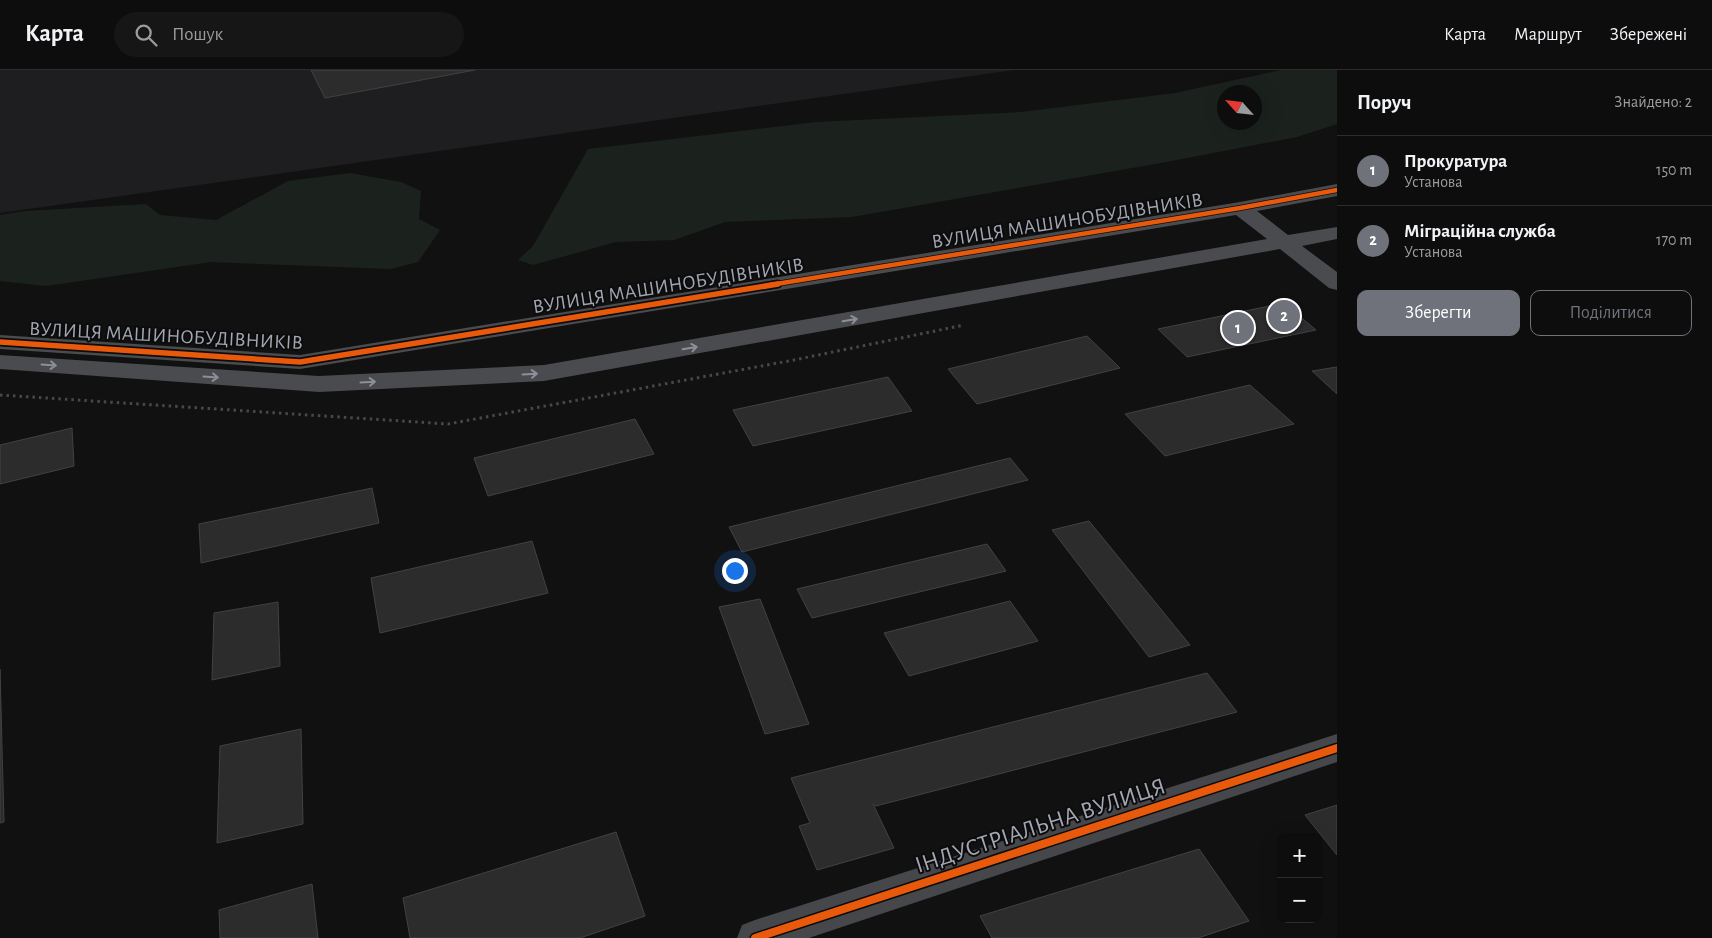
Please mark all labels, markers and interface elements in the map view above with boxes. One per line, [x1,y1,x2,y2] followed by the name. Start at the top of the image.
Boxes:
[114,12,464,57] search box
[132,21,160,49] icon: search
[25,22,84,46] text: Карта
[172,25,223,44] text: Пошук
[1444,26,1486,44] text: Карта
[1514,26,1582,44] text: Маршрут
[1610,26,1687,44] text: Збережені
[1217,85,1262,130] north arrow
[1357,92,1411,113] text: Поруч
[1614,94,1692,110] text: Знайдено: 2
[1404,152,1507,171] text: Прокуратура
[1370,162,1376,178] text: 1
[1656,162,1692,178] text: 150 m
[1404,174,1463,190] text: Установа
[930,190,1204,252] street label: ВУЛИЦЯ МАШИНОБУДІВНИКІВ
[1404,222,1556,241] text: Міграційна служба
[1369,232,1377,248] text: 2
[1656,232,1692,248] text: 170 m
[1404,244,1463,260] text: Установа
[531,255,805,317] street label: ВУЛИЦЯ МАШИНОБУДІВНИКІВ
[1357,290,1520,336] button: Зберегти
[1530,290,1692,336] button: Поділитися
[1268,297,1300,335] pin: 2
[1222,309,1254,347] pin: 1
[842,314,858,324] one-way arrow
[29,319,303,353] street label: ВУЛИЦЯ МАШИНОБУДІВНИКІВ
[682,342,698,352] one-way arrow
[40,361,56,370] one-way arrow
[522,369,538,379] one-way arrow
[202,372,218,381] one-way arrow
[359,377,375,386] one-way arrow
[722,558,748,584] your location
[912,774,1169,878] street label: ІНДУСТРІАЛЬНА ВУЛИЦЯ
[1277,833,1322,923] map controls
[1277,833,1322,878] button: +
[1277,878,1322,923] button: −

